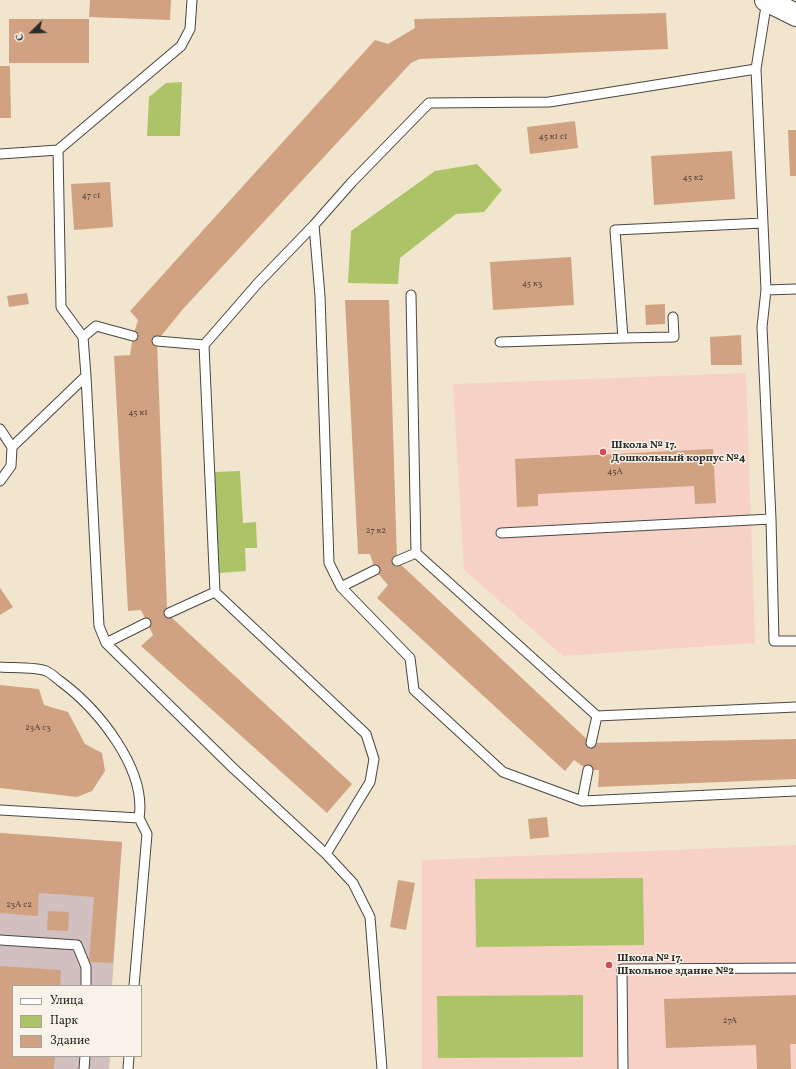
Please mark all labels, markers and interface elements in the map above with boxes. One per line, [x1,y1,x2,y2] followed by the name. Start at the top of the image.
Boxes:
[12,12,52,52] north arrow
[12,31,29,43] text: С
[539,132,567,142] house number: 45 к1 с1
[683,173,703,183] house number: 45 к2
[81,191,101,201] house number: 47 с1
[522,279,542,289] house number: 45 к3
[128,408,148,418] house number: 45 к1
[611,439,746,465] place label: Школа № 17. Дошкольный корпус №4
[598,447,608,457] marker: Школа № 17. Дошкольный корпус №4
[607,467,623,477] house number: 45А
[366,526,386,536] house number: 27 к2
[25,723,51,733] house number: 23А с3
[6,900,32,910] house number: 23А с2
[617,952,734,978] place label: Школа № 17. Школьное здание №2
[604,960,614,970] marker: Школа № 17. Школьное здание №2
[12,985,142,1057] legend
[50,993,83,1009] text: Улица
[50,1013,78,1029] text: Парк
[723,1016,737,1026] house number: 27А
[50,1033,90,1049] text: Здание

